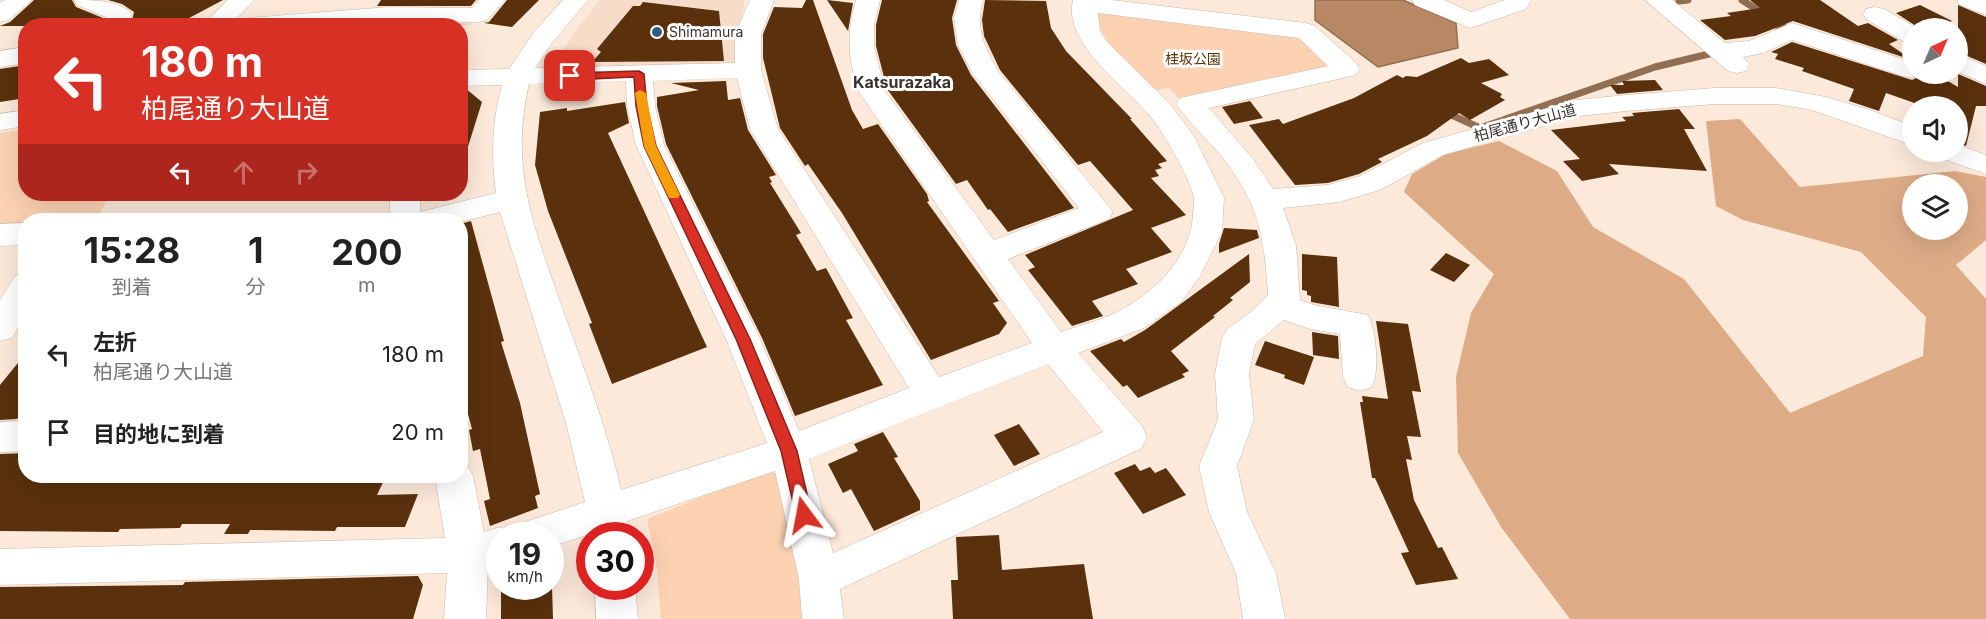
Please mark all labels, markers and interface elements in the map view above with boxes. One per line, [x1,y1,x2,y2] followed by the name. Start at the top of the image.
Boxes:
[1902,18,1968,84] north arrow
[1902,18,1968,240] map controls
[669,23,743,40] place label: Shimamura
[650,25,664,39] marker: Shimamura
[141,36,263,87] text: 180 m
[42,42,120,120] icon: left
[544,50,595,101] pin
[1165,50,1221,67] park label: 桂坂公園
[553,59,586,92] icon: arrive
[853,72,951,92] district label: Katsurazaka
[141,92,330,125] text: 柏尾通り大山道
[1902,96,1968,162] button: sound
[1472,100,1578,145] street label: 柏尾通り大山道
[164,156,197,189] icon: left
[227,156,260,189] icon: ahead
[290,156,323,189] icon: right
[1902,174,1968,240] button: layers
[84,228,180,272] text: 15:28
[248,228,263,272] text: 1
[331,230,402,274] text: 200
[358,273,376,297] text: m
[112,275,152,299] text: 到着
[246,275,266,299] text: 分
[93,329,137,355] text: 左折
[42,338,75,371] icon: left
[382,341,444,367] text: 180 m
[93,360,233,384] text: 柏尾通り大山道
[42,416,75,449] icon: arrive
[391,419,444,445] text: 20 m
[93,421,225,447] text: 目的地に到着
[772,483,836,547] position arrow
[576,522,654,600] speed limit sign: 30
[509,536,541,572] text: 19
[507,567,543,586] text: km/h

